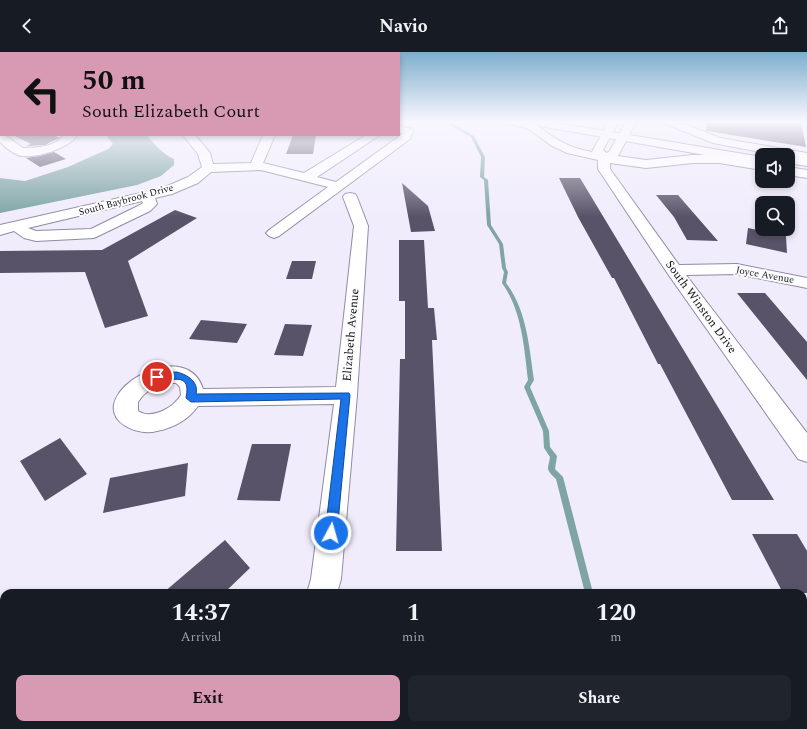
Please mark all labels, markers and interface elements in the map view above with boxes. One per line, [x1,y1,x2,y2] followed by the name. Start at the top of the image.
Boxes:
[379,13,428,40] text: Navio
[16,15,38,37] icon: back
[769,15,791,37] icon: share
[82,59,146,102] text: 50 m
[16,68,68,120] icon: left
[82,98,260,125] text: South Elizabeth Court
[755,148,795,236] map controls
[755,148,795,188] button: sound
[77,180,175,220] street label: South Baybrook Drive
[755,196,795,236] button: search
[661,256,742,358] street label: South Winston Drive
[735,262,796,288] street label: Joyce Avenue
[337,288,365,382] street label: Elizabeth Avenue
[140,360,174,394] pin
[146,366,168,388] icon: arrive
[310,512,352,554] position arrow
[171,595,231,631] text: 14:37
[407,595,420,631] text: 1
[596,595,636,631] text: 120
[181,627,221,647] text: Arrival
[402,627,425,647] text: min
[610,627,621,647] text: m
[16,675,400,721] button: Exit
[408,675,791,721] button: Share

